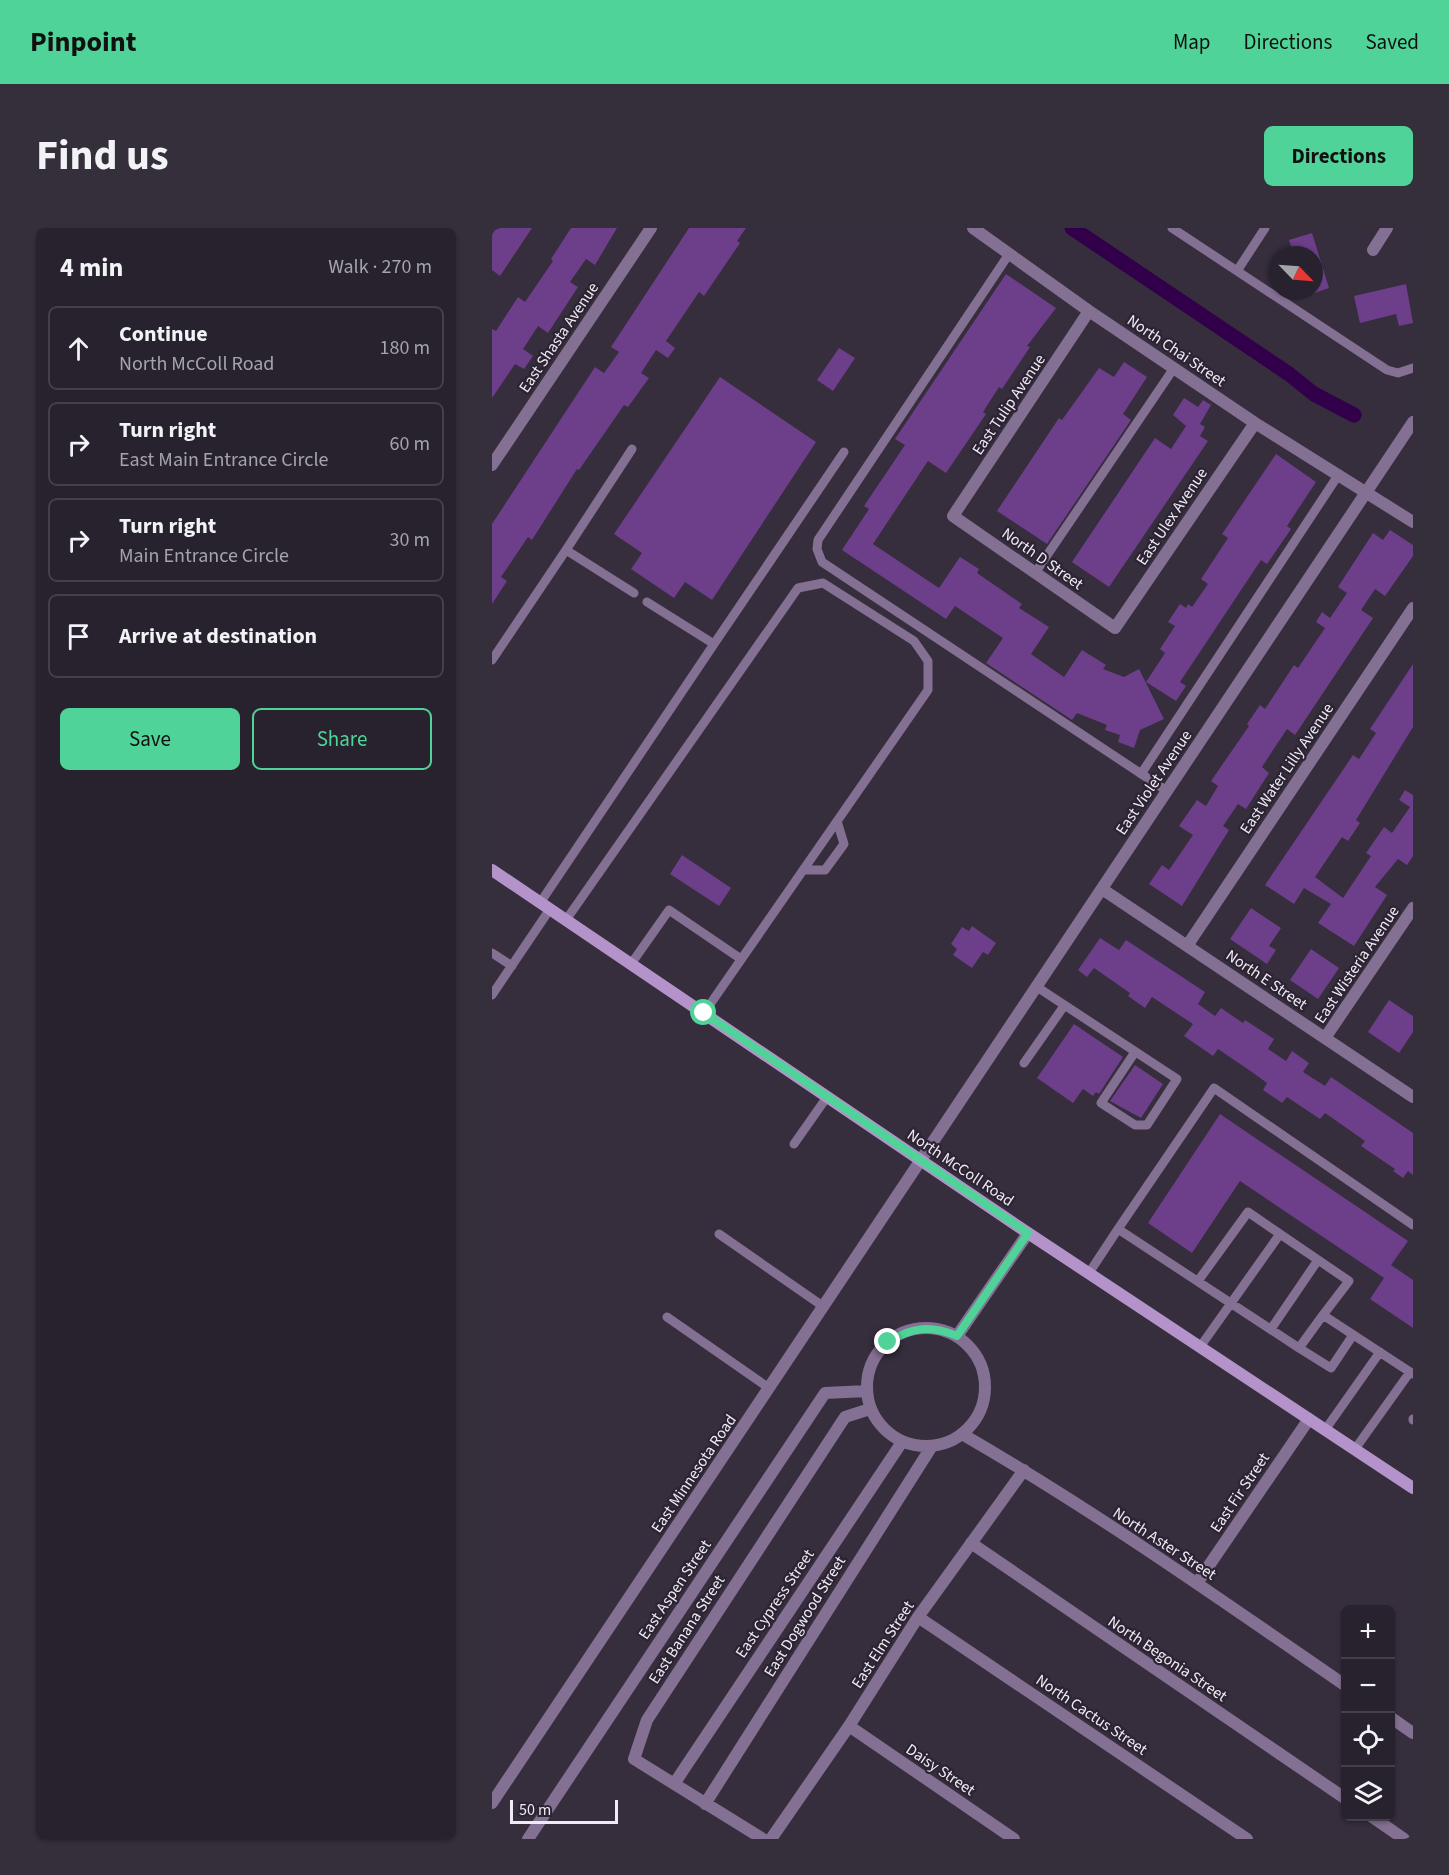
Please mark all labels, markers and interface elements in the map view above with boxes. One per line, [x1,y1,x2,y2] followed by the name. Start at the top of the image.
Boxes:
[30,22,137,62] text: Pinpoint
[1173,27,1211,57] text: Map
[1244,27,1332,57] text: Directions
[1365,27,1419,57] text: Saved
[36,126,169,186] text: Find us
[1264,126,1413,186] button: Directions
[1269,246,1323,300] north arrow
[60,249,123,286] text: 4 min
[328,253,432,281] text: Walk · 270 m
[514,278,604,397] street label: East Shasta Avenue
[1123,310,1231,392] street label: North Chai Street
[119,318,208,350] text: Continue
[62,332,95,365] icon: ahead
[380,334,430,362] text: 180 m
[119,350,274,378] text: North McColl Road
[967,350,1051,459] street label: East Tulip Avenue
[119,414,216,446] text: Turn right
[62,428,95,461] icon: right
[390,430,430,458] text: 60 m
[119,446,328,474] text: East Main Entrance Circle
[1131,463,1213,570] street label: East Ulex Avenue
[119,510,216,542] text: Turn right
[997,523,1088,595] street label: North D Street
[62,524,95,557] icon: right
[390,526,430,554] text: 30 m
[119,542,289,570] text: Main Entrance Circle
[62,620,95,653] icon: arrive
[119,620,317,652] text: Arrive at destination
[1235,699,1339,838] street label: East Water Lilly Avenue
[60,708,240,770] button: Save
[252,708,432,770] button: Share
[1111,726,1197,839] street label: East Violet Avenue
[1309,901,1404,1028] street label: East Wisteria Avenue
[1221,945,1312,1015] street label: North E Street
[690,999,716,1025] route start
[903,1124,1018,1212] street label: North McColl Road
[874,1328,900,1354] route end
[646,1410,742,1537] street label: East Minnesota Road
[1205,1448,1275,1537] street label: East Fir Street
[1108,1502,1221,1586] street label: North Aster Street
[633,1535,717,1644] street label: East Aspen Street
[730,1544,820,1662] street label: East Cypress Street
[759,1551,851,1681] street label: East Dogwood Street
[643,1570,731,1688] street label: East Banana Street
[846,1596,920,1693] street label: East Elm Street
[1341,1605,1395,1821] map controls
[1341,1605,1395,1659] button: +
[1103,1611,1232,1707] street label: North Begonia Street
[1341,1659,1395,1713] button: −
[1031,1669,1152,1761] street label: North Cactus Street
[1341,1713,1395,1767] button: locate
[901,1739,980,1801] street label: Daisy Street
[1341,1767,1395,1821] button: layers
[510,1797,618,1824] scale bar
[519,1799,551,1821] text: 50 m

